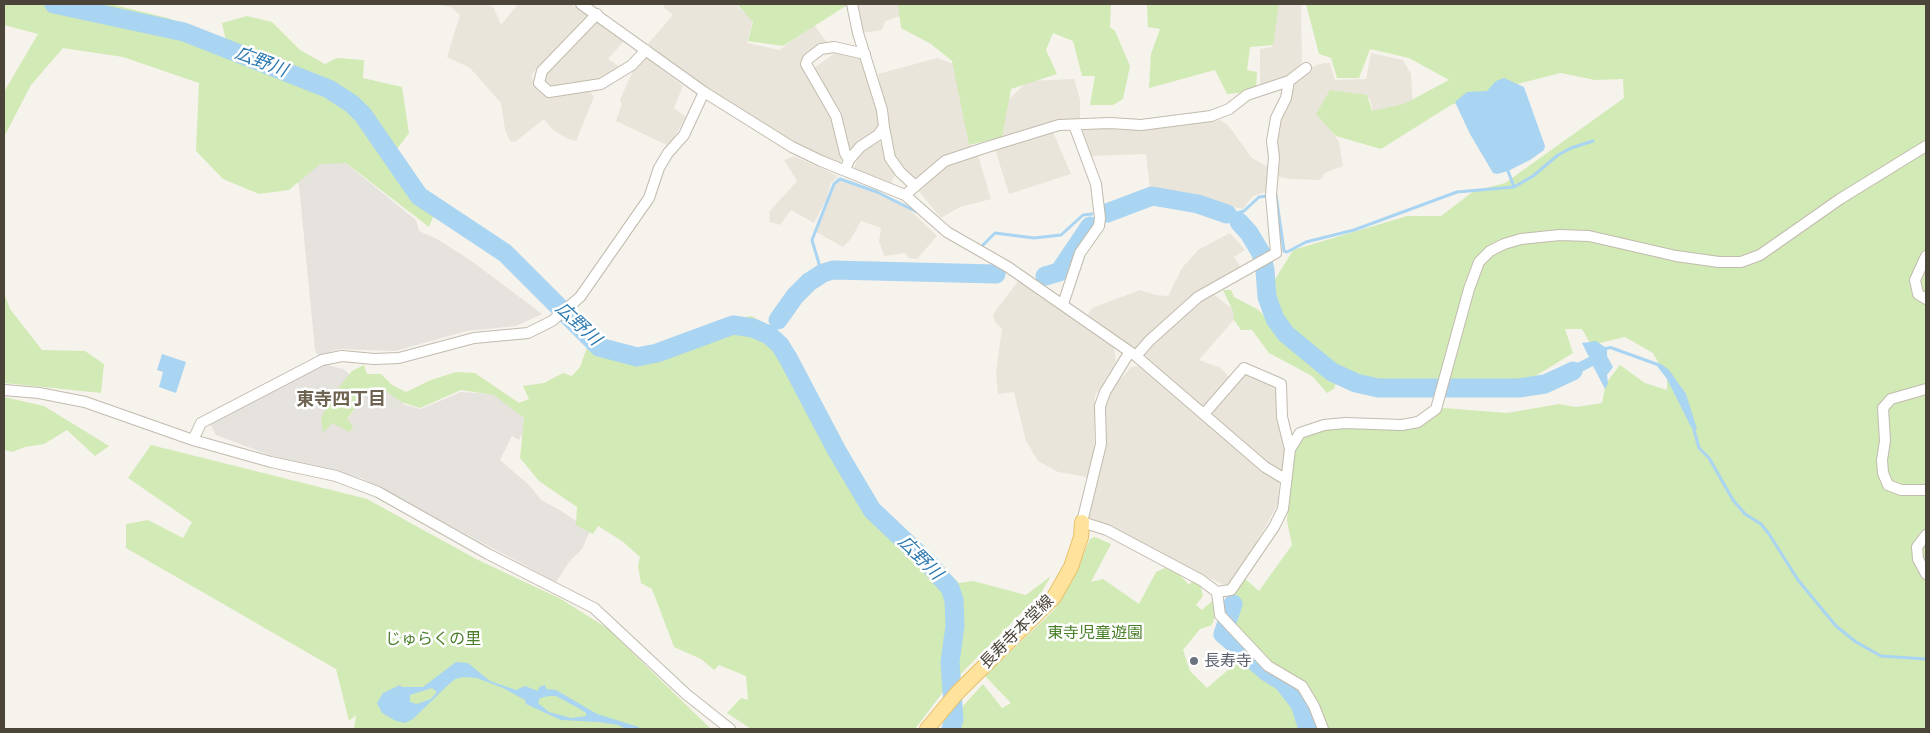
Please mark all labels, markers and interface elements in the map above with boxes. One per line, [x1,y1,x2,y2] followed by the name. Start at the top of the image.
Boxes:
[232,42,290,82] water label: 広野川
[551,298,605,350] water label: 広野川
[296,389,386,411] district label: 東寺四丁目
[893,531,947,585] water label: 広野川
[976,591,1058,673] street label: 長寿寺本堂線
[1047,623,1143,643] park label: 東寺児童遊園
[385,629,481,649] park label: じゅらくの里
[1204,651,1252,671] place label: 長寿寺
[1188,655,1200,667] marker: 長寿寺

